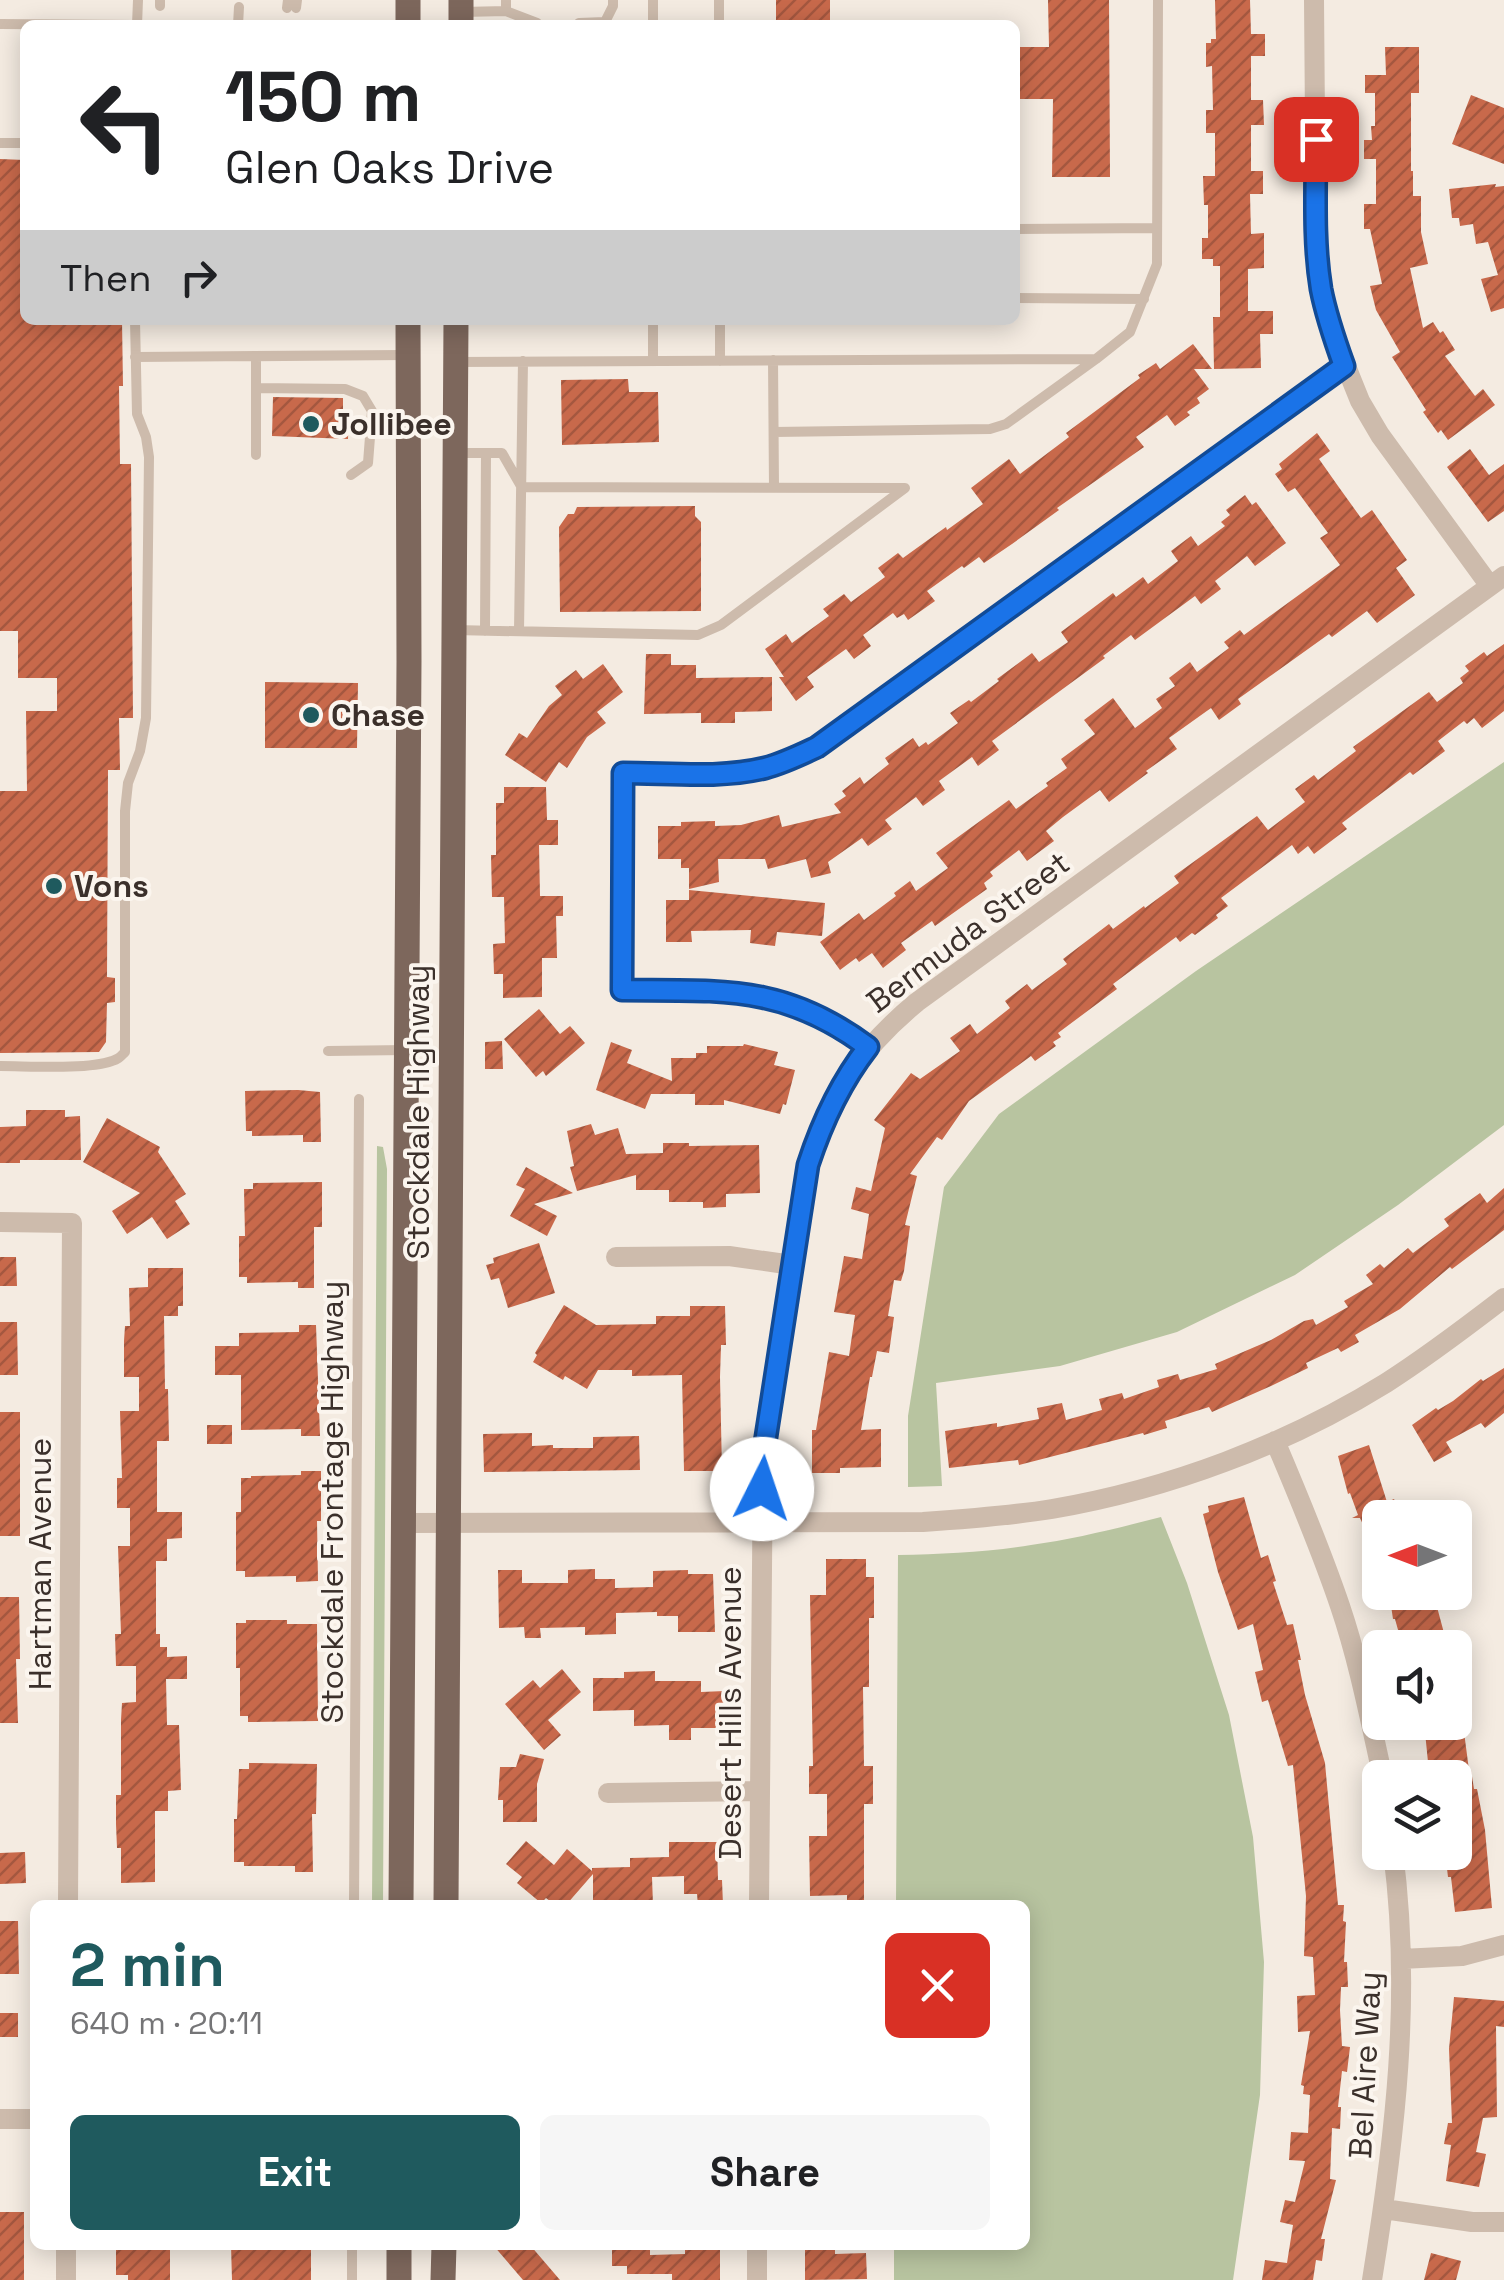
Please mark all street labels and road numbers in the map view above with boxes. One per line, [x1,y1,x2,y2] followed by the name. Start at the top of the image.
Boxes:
[859,843,1077,1021] street label: Bermuda Street
[398,965,438,1259] street label: Stockdale Highway
[312,1281,352,1723] street label: Stockdale Frontage Highway
[20,1438,60,1690] street label: Hartman Avenue
[710,1566,750,1860] street label: Desert Hills Avenue
[1340,1970,1390,2160] street label: Bel Aire Way

